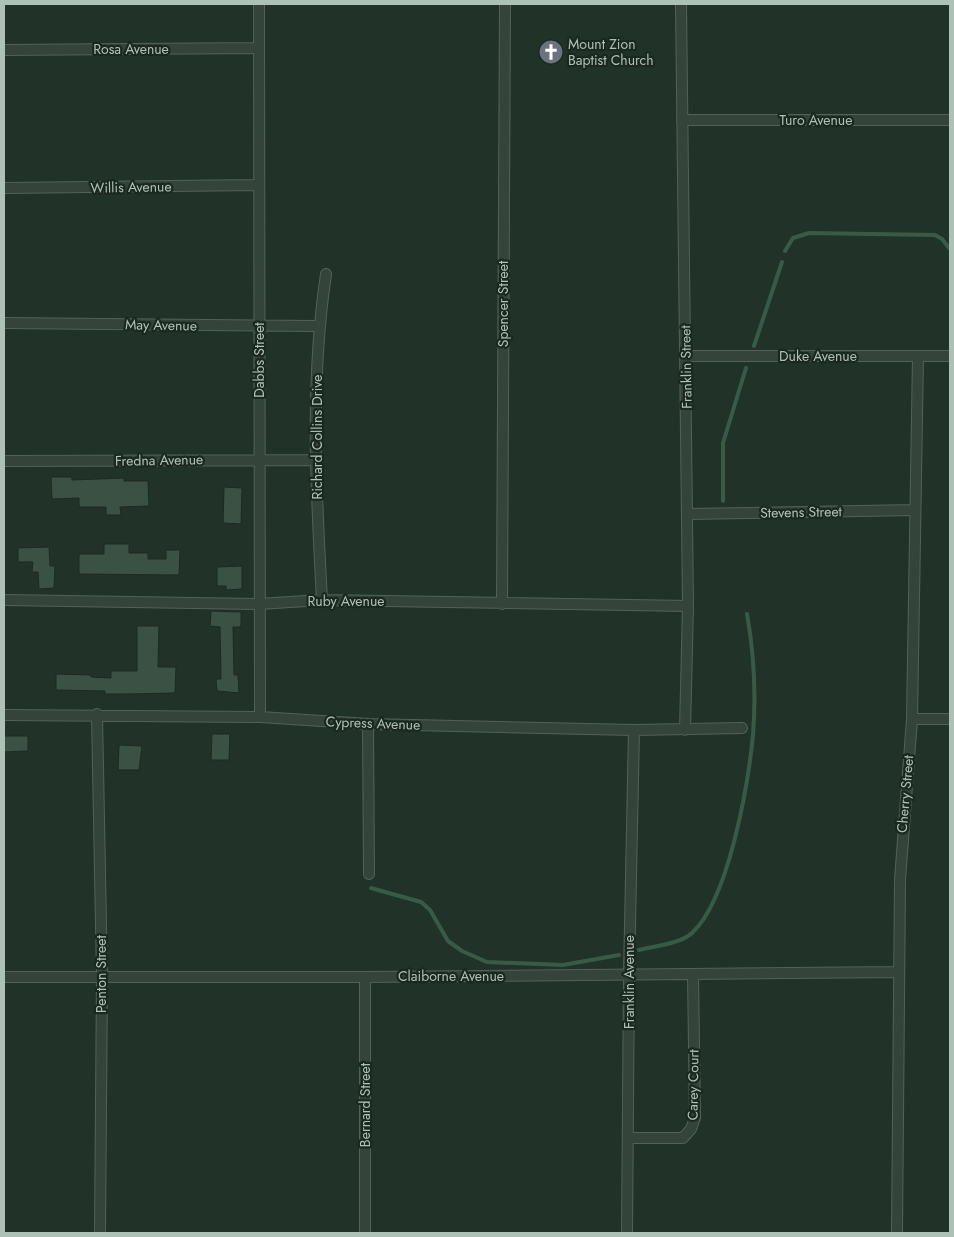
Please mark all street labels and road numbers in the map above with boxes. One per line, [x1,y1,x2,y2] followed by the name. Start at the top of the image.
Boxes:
[93,39,169,59] street label: Rosa Avenue
[780,110,852,130] street label: Turo Avenue
[90,176,172,198] street label: Willis Avenue
[493,260,513,347] street label: Spencer Street
[125,314,197,336] street label: May Avenue
[249,322,269,398] street label: Dabbs Street
[675,324,697,409] street label: Franklin Street
[779,346,857,366] street label: Duke Avenue
[307,375,327,499] street label: Richard Collins Drive
[115,449,203,471] street label: Fredna Avenue
[760,501,843,523] street label: Stevens Street
[308,591,384,611] street label: Ruby Avenue
[325,711,421,735] street label: Cypress Avenue
[892,754,918,834] street label: Cherry Street
[91,934,111,1013] street label: Penton Street
[619,935,639,1029] street label: Franklin Avenue
[398,966,504,986] street label: Claiborne Avenue
[682,1049,704,1121] street label: Carey Court
[355,1062,375,1147] street label: Bernard Street

